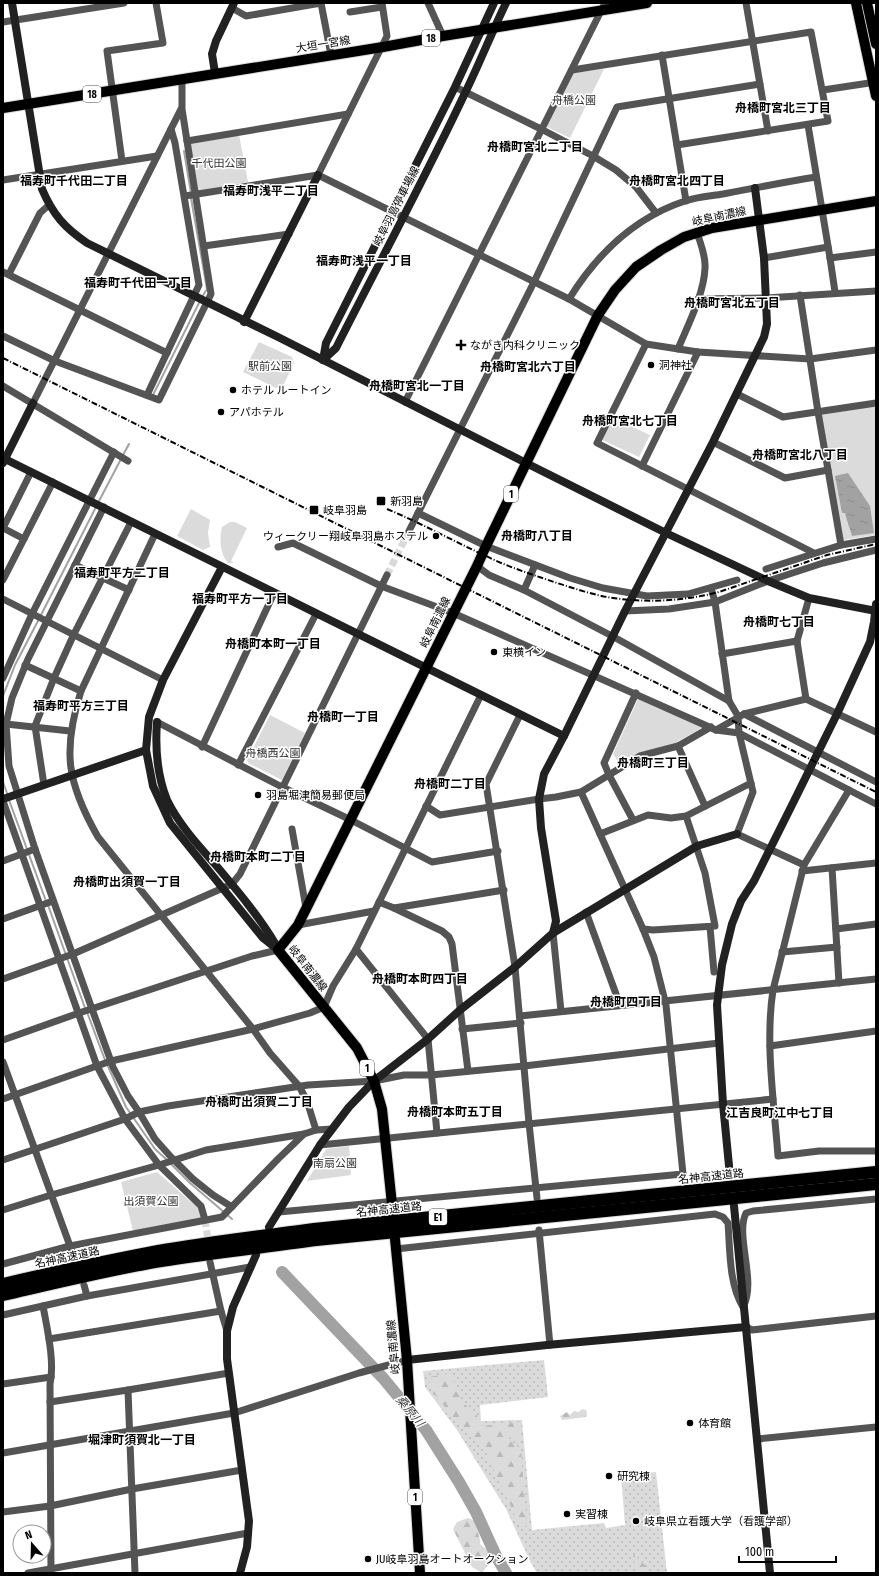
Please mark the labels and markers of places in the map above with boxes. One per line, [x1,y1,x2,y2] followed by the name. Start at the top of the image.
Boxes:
[455,339,467,351] marker: ながき内科クリニック
[470,339,580,352] place label: ながき内科クリニック
[659,359,692,372] place label: 洞神社
[646,360,656,370] marker: 洞神社
[241,384,332,397] place label: ホテル ルートイン
[228,385,238,395] marker: ホテル ルートイン
[229,406,284,419] place label: アパホテル
[216,407,226,417] marker: アパホテル
[375,495,387,507] marker: 新羽島
[390,495,423,508] place label: 新羽島
[308,504,320,516] marker: 岐阜羽島
[323,504,367,517] place label: 岐阜羽島
[263,530,428,543] place label: ウィークリー翔岐阜羽島ホステル
[431,531,441,541] marker: ウィークリー翔岐阜羽島ホステル
[502,646,546,659] place label: 東横イン
[489,647,499,657] marker: 東横イン
[266,789,365,802] place label: 羽島堀津簡易郵便局
[253,790,263,800] marker: 羽島堀津簡易郵便局
[698,1417,731,1430] place label: 体育館
[685,1418,695,1428] marker: 体育館
[617,1470,650,1483] place label: 研究棟
[604,1471,614,1481] marker: 研究棟
[575,1508,608,1521] place label: 実習棟
[562,1509,572,1519] marker: 実習棟
[644,1515,798,1528] place label: 岐阜県立看護大学（看護学部）
[631,1516,641,1526] marker: 岐阜県立看護大学（看護学部）
[376,1553,528,1566] place label: JU岐阜羽島オートオークション
[363,1554,373,1564] marker: JU岐阜羽島オートオークション

